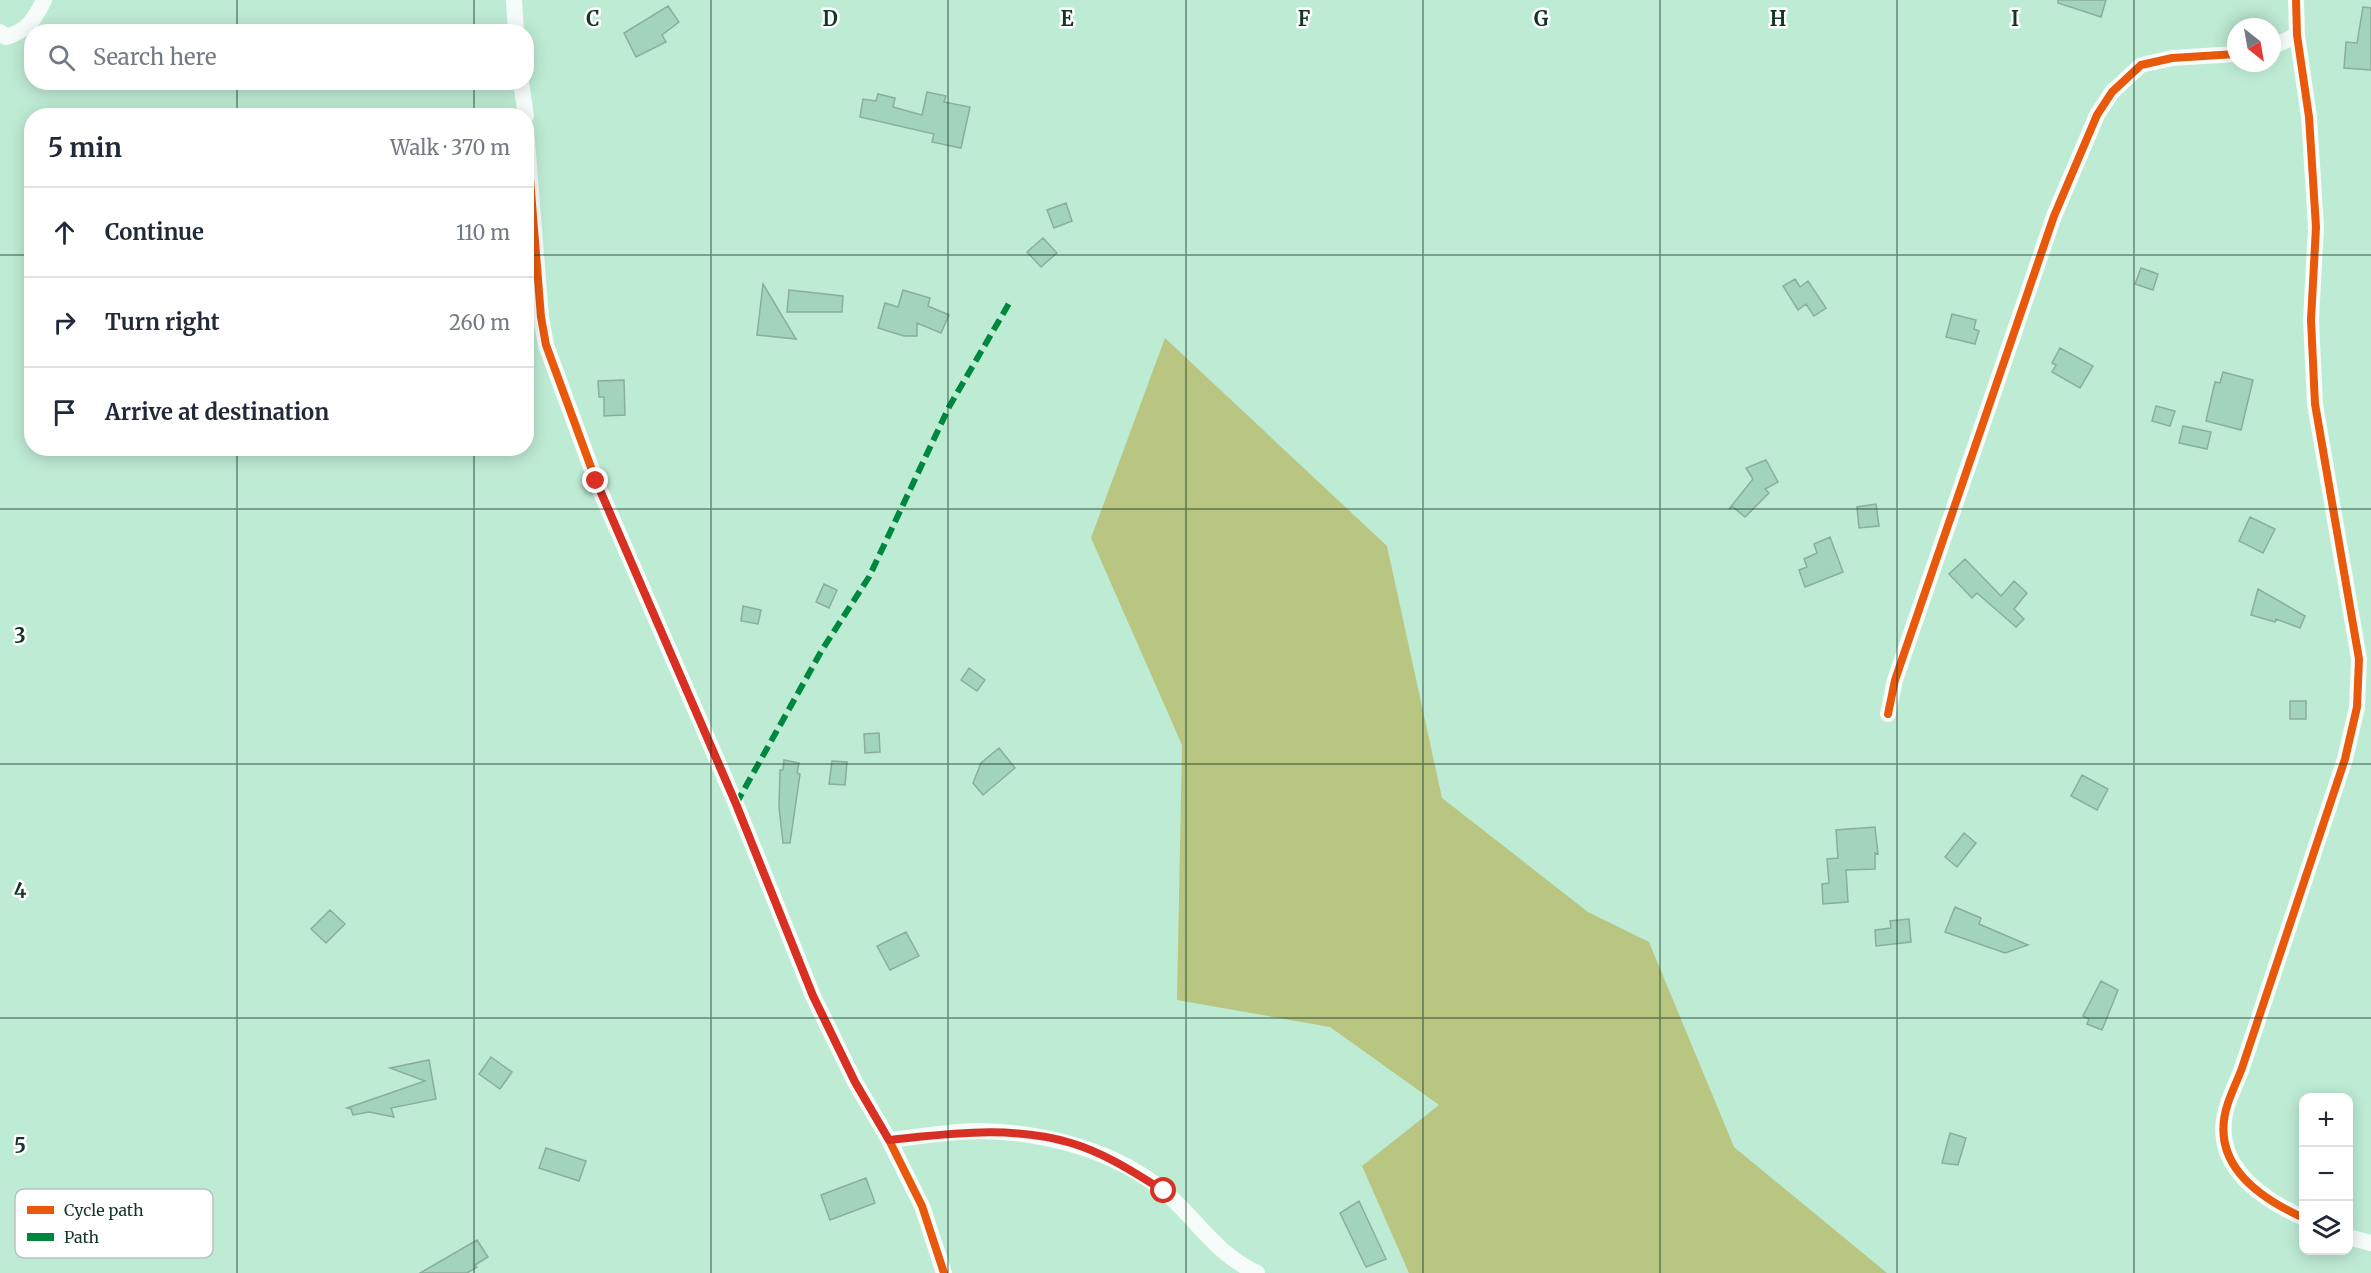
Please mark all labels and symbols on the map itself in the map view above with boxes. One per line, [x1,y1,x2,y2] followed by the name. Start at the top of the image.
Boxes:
[586,6,600,31] text: C
[822,6,838,31] text: D
[1060,6,1074,31] text: E
[1298,6,1311,31] text: F
[1534,6,1549,31] text: G
[1770,6,1786,31] text: H
[2011,6,2019,31] text: I
[2227,18,2281,72] north arrow
[582,467,608,493] route end
[14,623,26,648] text: 3
[14,878,27,903] text: 4
[14,1133,26,1158] text: 5
[1150,1177,1176,1203] route start
[15,1189,213,1258] legend
[64,1200,144,1220] text: Cycle path
[64,1227,100,1247] text: Path

